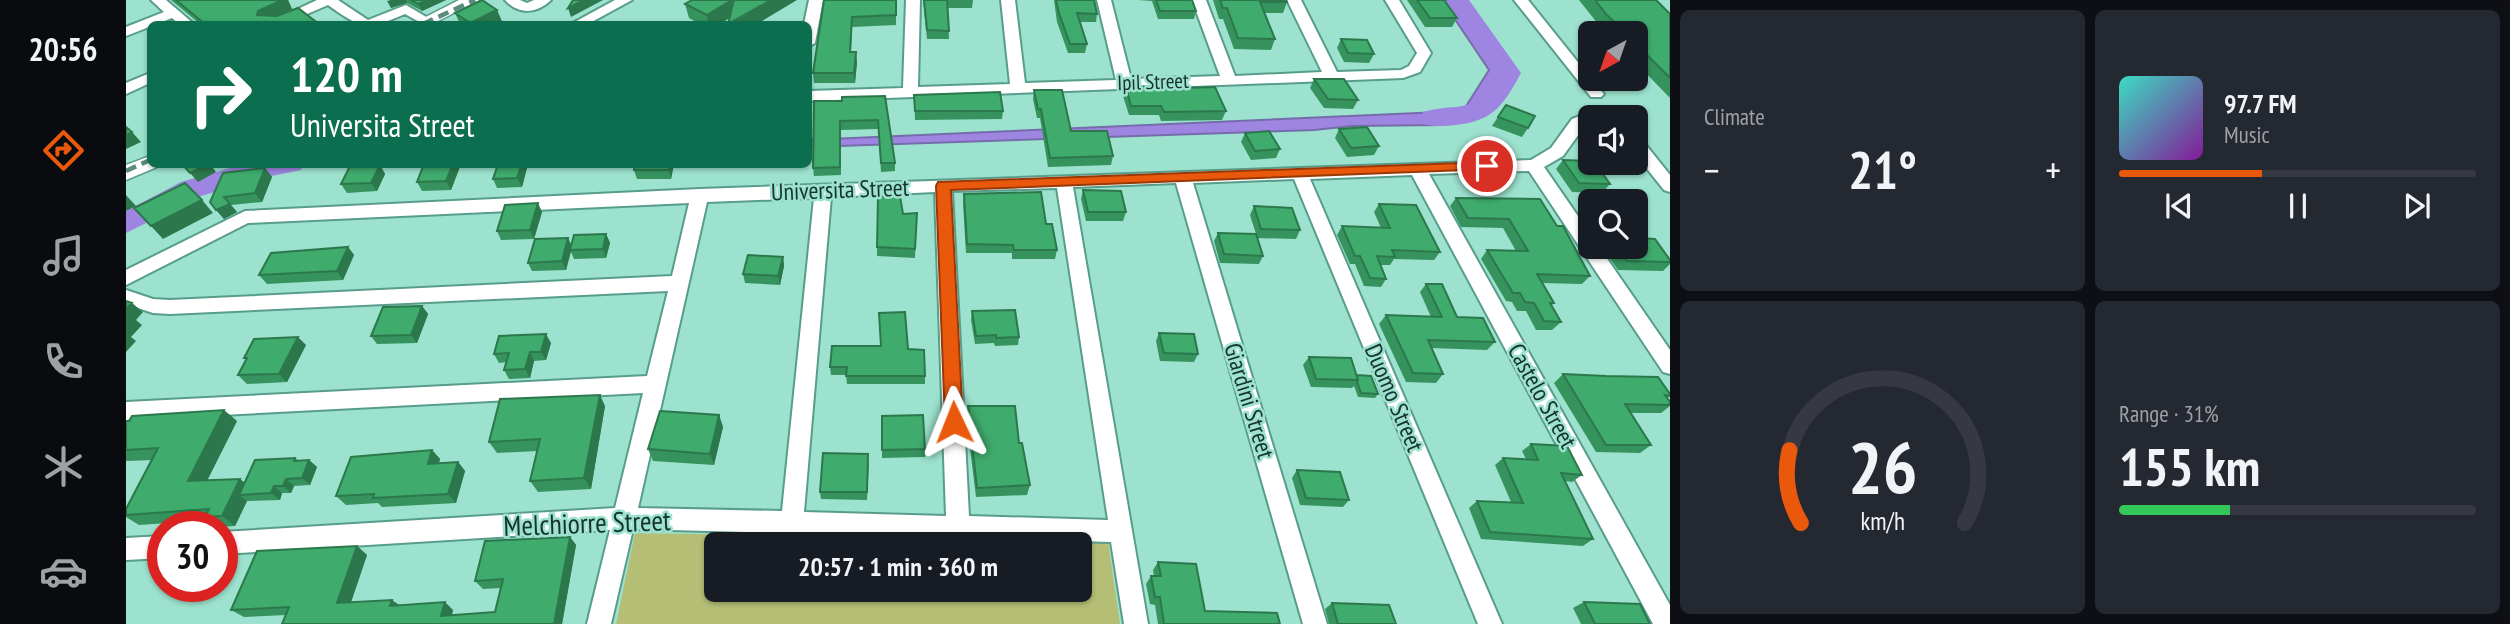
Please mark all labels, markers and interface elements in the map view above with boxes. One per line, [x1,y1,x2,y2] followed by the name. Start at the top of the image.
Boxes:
[1578,21,1648,91] north arrow
[1578,21,1648,259] map controls
[28,28,98,70] text: 20:56
[290,42,403,106] text: 120 m
[175,49,266,140] icon: right
[1117,67,1189,96] street label: Ipil Street
[2224,87,2297,120] text: 97.7 FM
[1704,102,1765,131] text: Climate
[290,104,474,146] text: Universita Street
[1578,105,1648,175] button: sound
[2224,120,2270,149] text: Music
[39,126,88,175] icon: directions
[1457,136,1517,196] pin
[1848,136,1917,203] text: 21°
[1704,145,1720,194] text: −
[2045,145,2061,194] text: +
[1468,147,1506,185] icon: arrive
[770,172,910,207] street label: Universita Street
[2160,187,2198,225] icon: previous
[2279,187,2317,225] icon: pause
[2398,187,2436,225] icon: next
[1578,189,1648,259] button: search
[39,231,88,280] icon: music
[39,337,88,386] icon: phone
[1501,338,1584,454] street label: Castelo Street
[1217,339,1282,463] street label: Giardini Street
[1358,339,1431,457] street label: Duomo Street
[917,385,991,459] position arrow
[2119,399,2219,428] text: Range · 31%
[1848,420,1917,514] text: 26
[2119,433,2260,500] text: 155 km
[39,442,88,491] icon: climate
[503,501,671,544] street label: Melchiorre Street
[1860,505,1905,537] text: km/h
[147,511,238,602] speed limit sign: 30
[39,547,88,596] icon: car
[798,550,998,583] text: 20:57 · 1 min · 360 m

